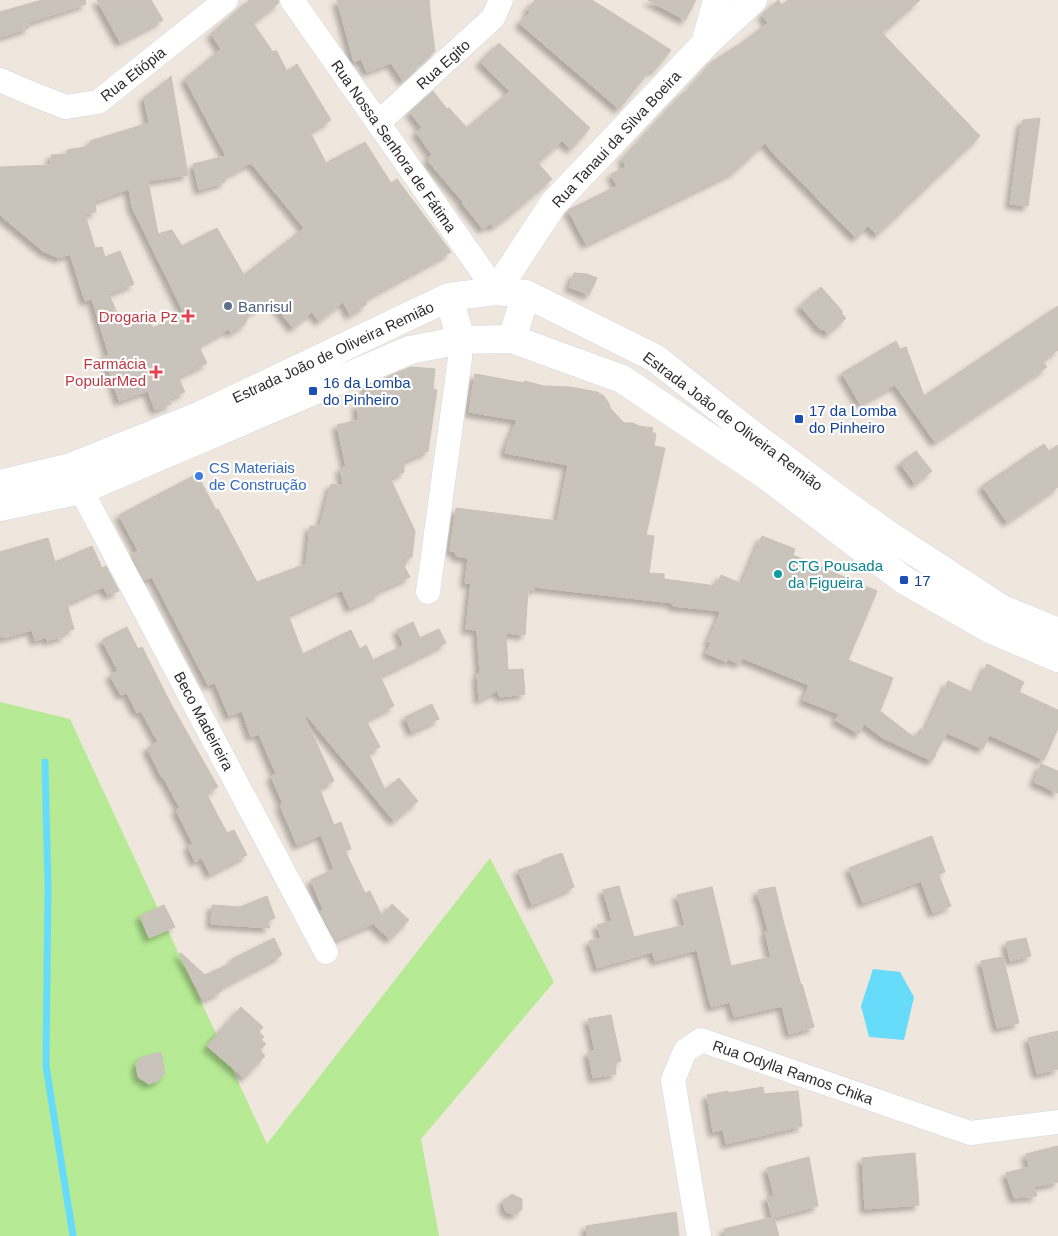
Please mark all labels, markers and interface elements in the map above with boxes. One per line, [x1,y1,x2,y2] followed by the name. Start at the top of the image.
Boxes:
[413,36,473,92] street label: Rua Egito
[97,43,169,105] street label: Rua Etiópia
[328,57,460,236] street label: Rua Nossa Senhora de Fátima
[548,67,684,211] street label: Rua Tanaui da Silva Boeira
[230,298,436,406] street label: Estrada João de Oliveira Remião
[238,298,292,315] place label: Banrisul
[222,300,234,312] marker: Banrisul
[99,308,178,325] place label: Drogaria Pz
[182,310,194,322] marker: Drogaria Pz
[640,348,826,494] street label: Estrada João de Oliveira Remião
[65,355,147,389] place label: Farmácia PopularMed
[150,366,162,378] marker: Farmácia PopularMed
[323,374,411,408] place label: 16 da Lomba do Pinheiro
[307,385,319,397] marker: 16 da Lomba do Pinheiro
[809,402,897,436] place label: 17 da Lomba do Pinheiro
[793,413,805,425] marker: 17 da Lomba do Pinheiro
[209,459,307,493] place label: CS Materiais de Construção
[193,470,205,482] marker: CS Materiais de Construção
[788,557,884,591] place label: CTG Pousada da Figueira
[772,568,784,580] marker: CTG Pousada da Figueira
[914,572,931,589] place label: 17
[898,574,910,586] marker: 17
[171,669,237,774] street label: Beco Madeireira
[711,1037,876,1108] street label: Rua Odylla Ramos Chika

